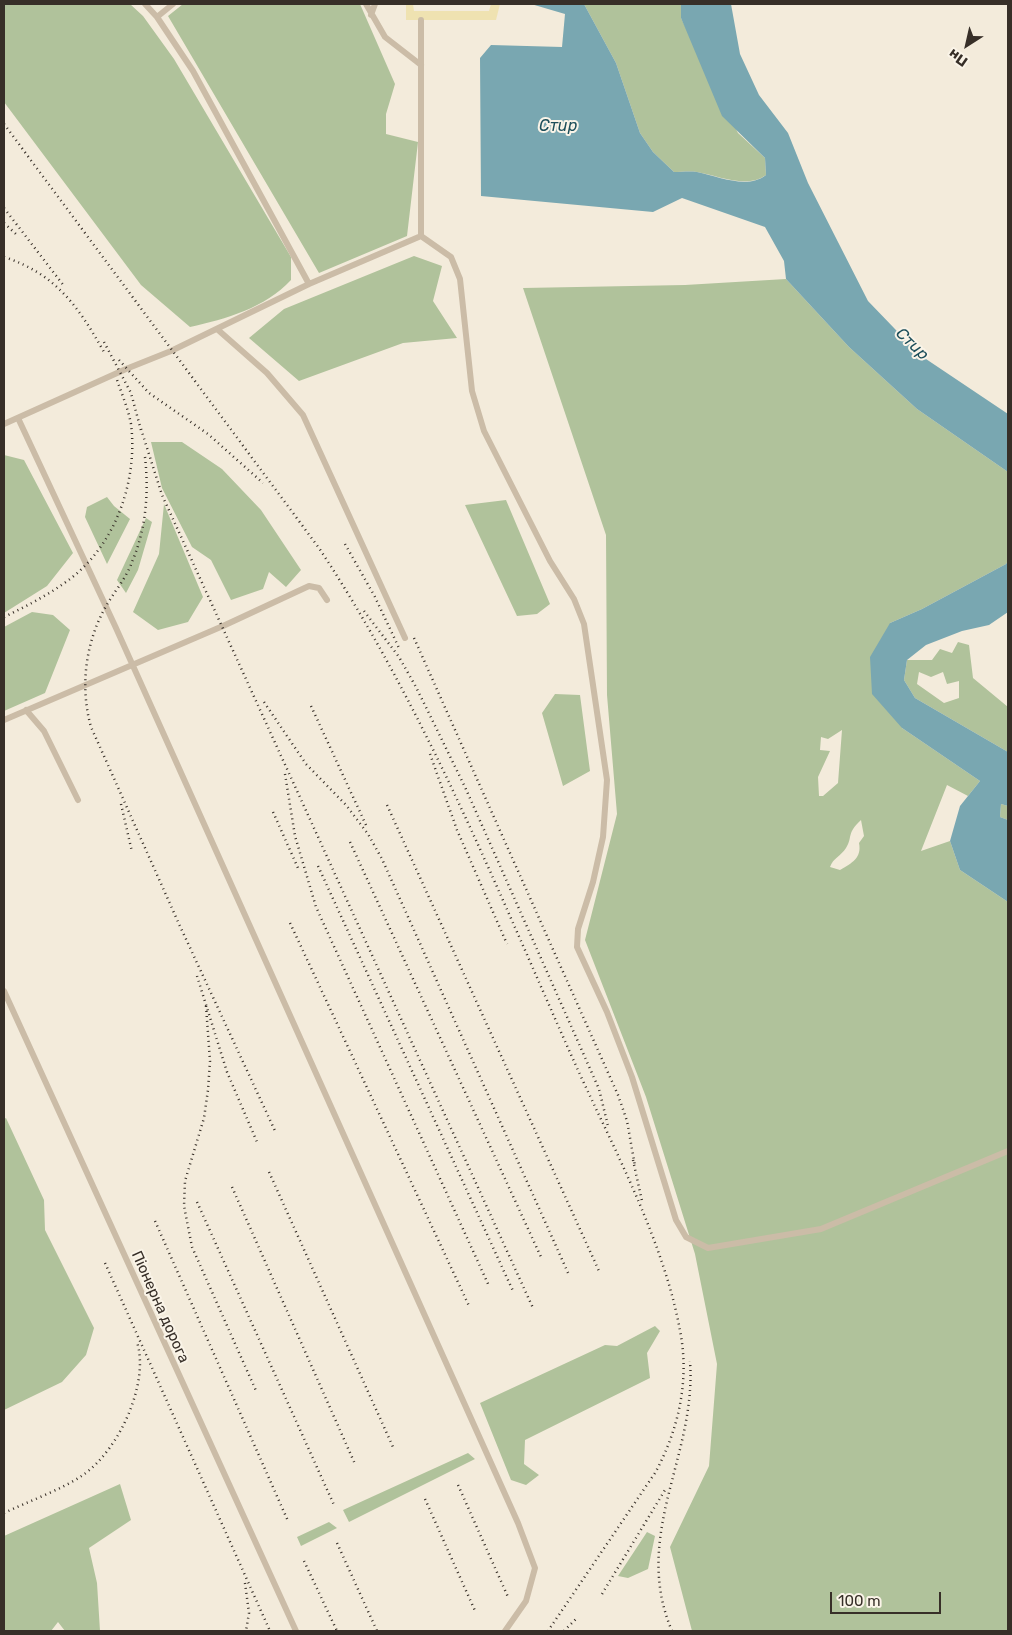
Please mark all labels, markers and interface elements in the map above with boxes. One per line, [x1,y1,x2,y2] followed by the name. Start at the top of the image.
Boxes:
[942,20,992,70] north arrow
[945,45,971,70] text: Пн
[539,116,577,136] water label: Стир
[892,324,932,364] water label: Стир
[127,1248,193,1366] street label: Піонерна дорога
[832,1582,943,1614] scale bar
[838,1592,880,1610] text: 100 m

